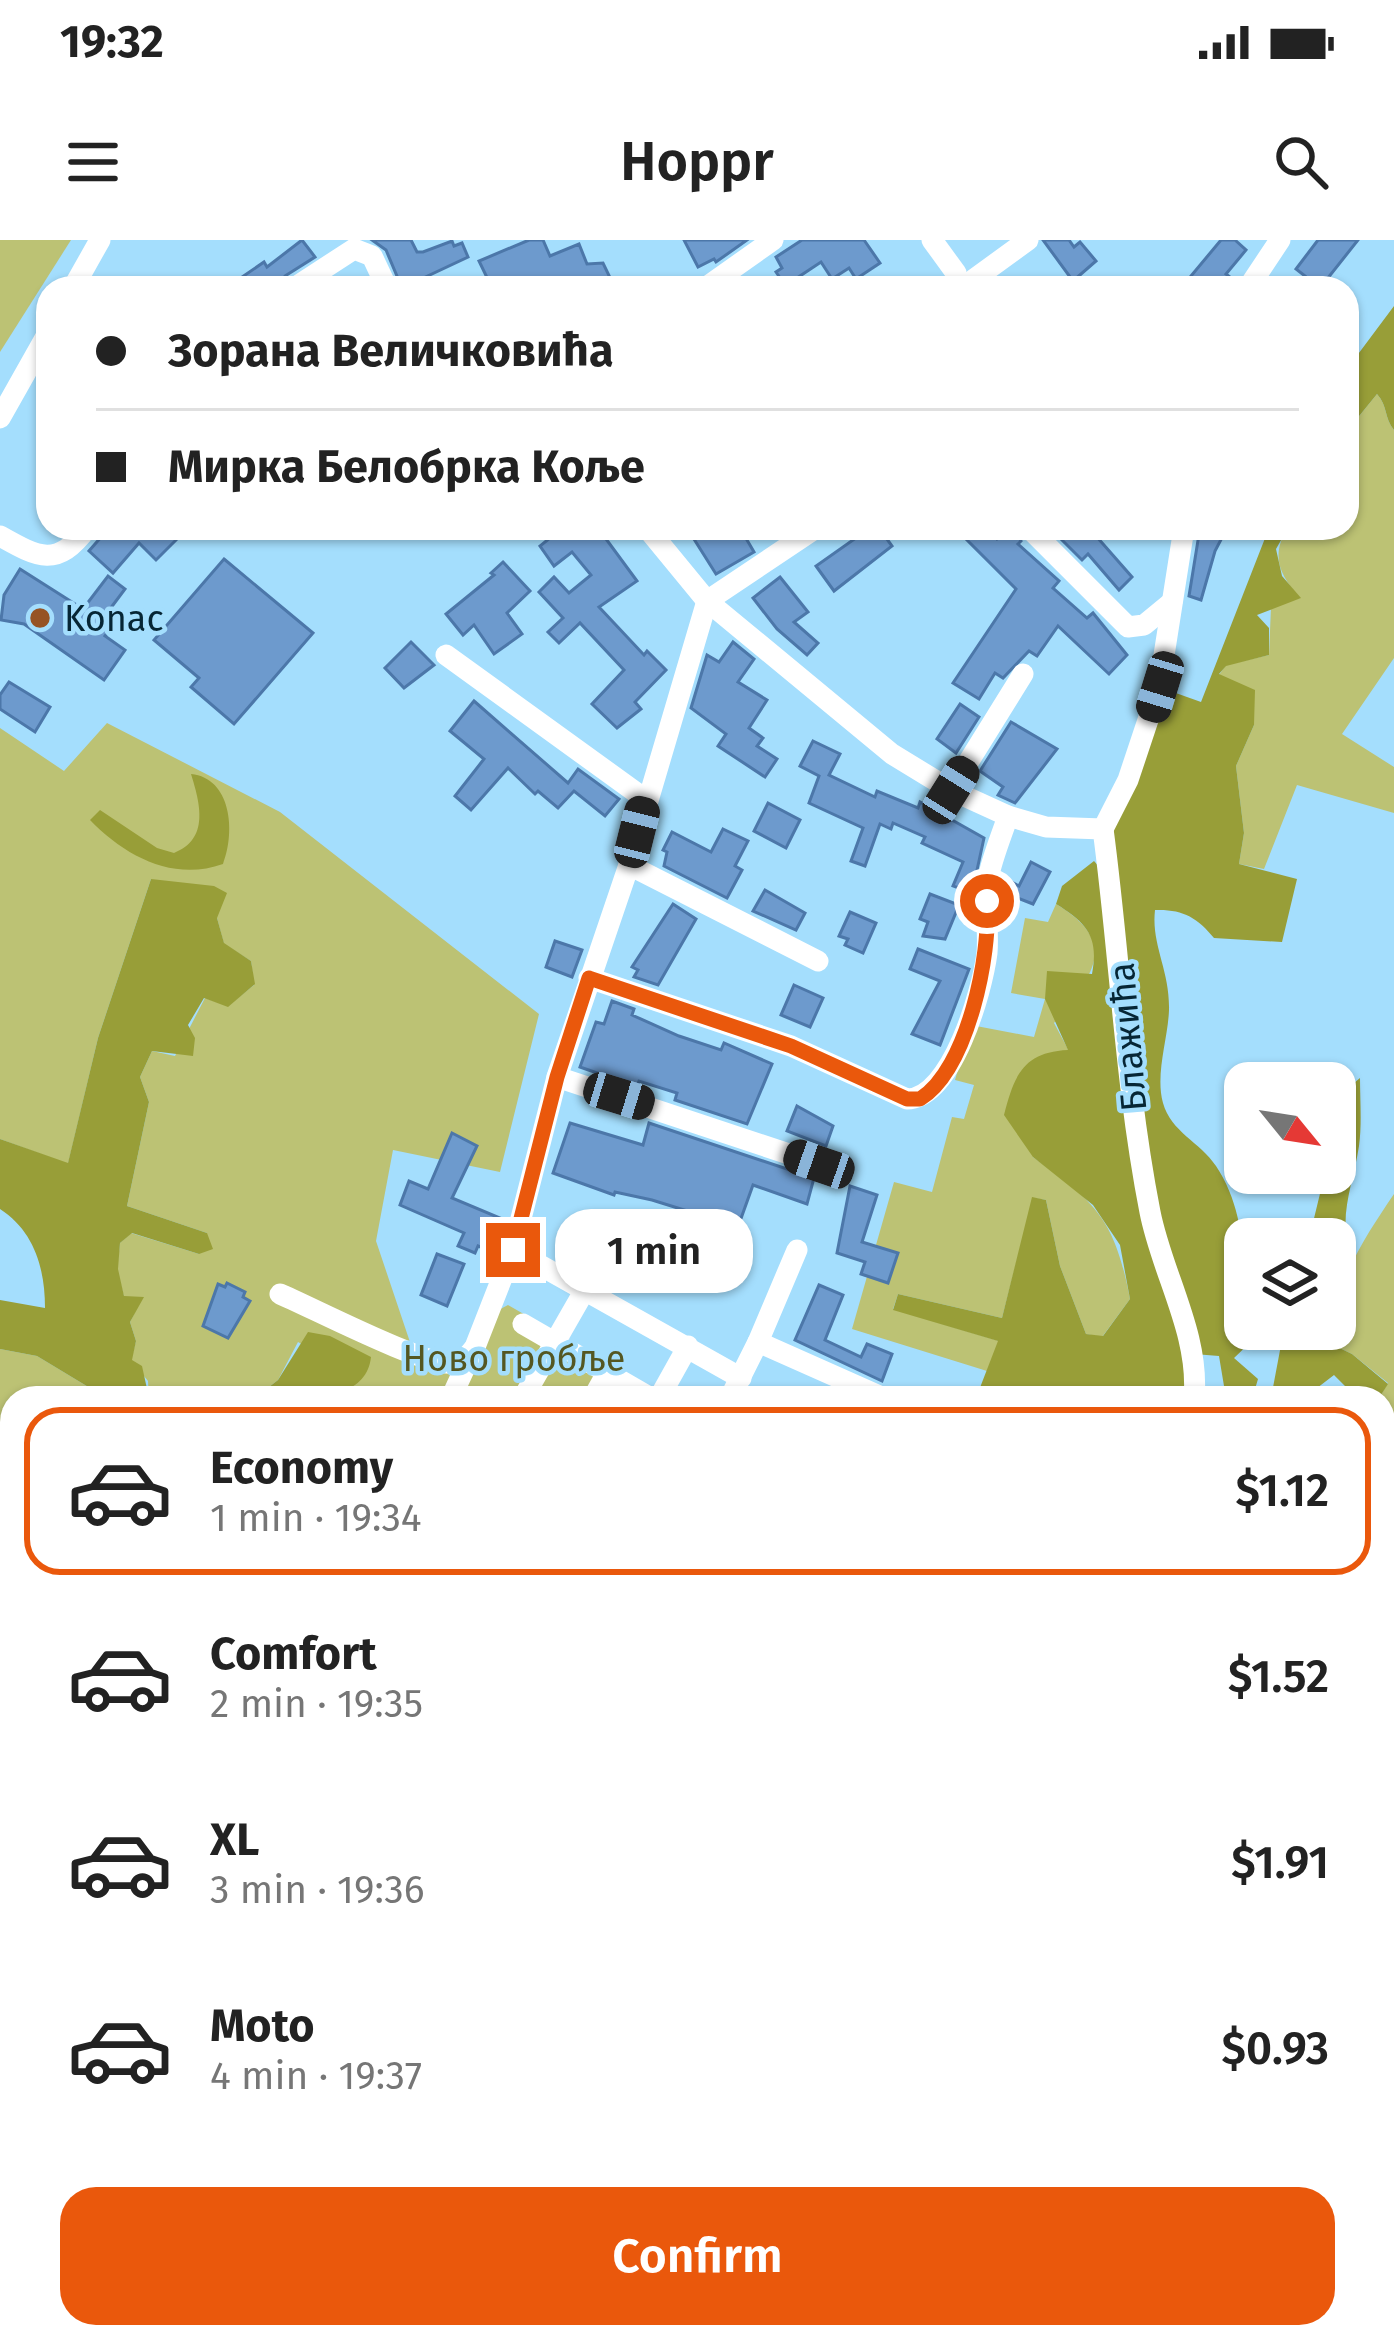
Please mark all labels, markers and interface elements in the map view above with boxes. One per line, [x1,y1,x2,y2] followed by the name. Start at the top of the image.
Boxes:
[60,15,164,69] text: 19:32
[60,129,126,195] icon: menu
[1268,129,1334,195] icon: search
[620,130,774,194] text: Hoppr
[168,324,614,378] text: Зорана Величковића
[168,440,645,494] text: Мирка Белобрка Коље
[64,597,164,641] place label: Konac
[27,605,53,631] marker: Konac
[1132,647,1188,727] car
[917,750,985,830] car
[611,793,663,871] car
[960,874,1014,928] route start
[1100,961,1156,1113] street label: Блажића
[1224,1062,1356,1194] north arrow
[1224,1062,1356,1350] map controls
[579,1068,659,1124] car
[779,1135,859,1193] car
[555,1208,753,1292] callout: 1 min
[1224,1218,1356,1350] button: layers
[486,1223,540,1277] route end
[607,1228,701,1274] text: 1 min
[403,1337,625,1381] park label: Ново гробље
[66,1437,174,1545] icon: car
[210,1441,393,1495] text: Economy
[1236,1464,1329,1518] text: $1.12
[210,1495,422,1541] text: 1 min · 19:34
[66,1623,174,1731] icon: car
[210,1627,377,1681] text: Comfort
[1228,1650,1329,1704] text: $1.52
[210,1681,423,1727] text: 2 min · 19:35
[66,1809,174,1917] icon: car
[210,1813,259,1867] text: XL
[1231,1836,1329,1890] text: $1.91
[210,1867,424,1913] text: 3 min · 19:36
[66,1995,174,2103] icon: car
[210,1999,315,2053] text: Moto
[1222,2022,1329,2076] text: $0.93
[210,2053,422,2099] text: 4 min · 19:37
[60,2187,1335,2325] button: Confirm

